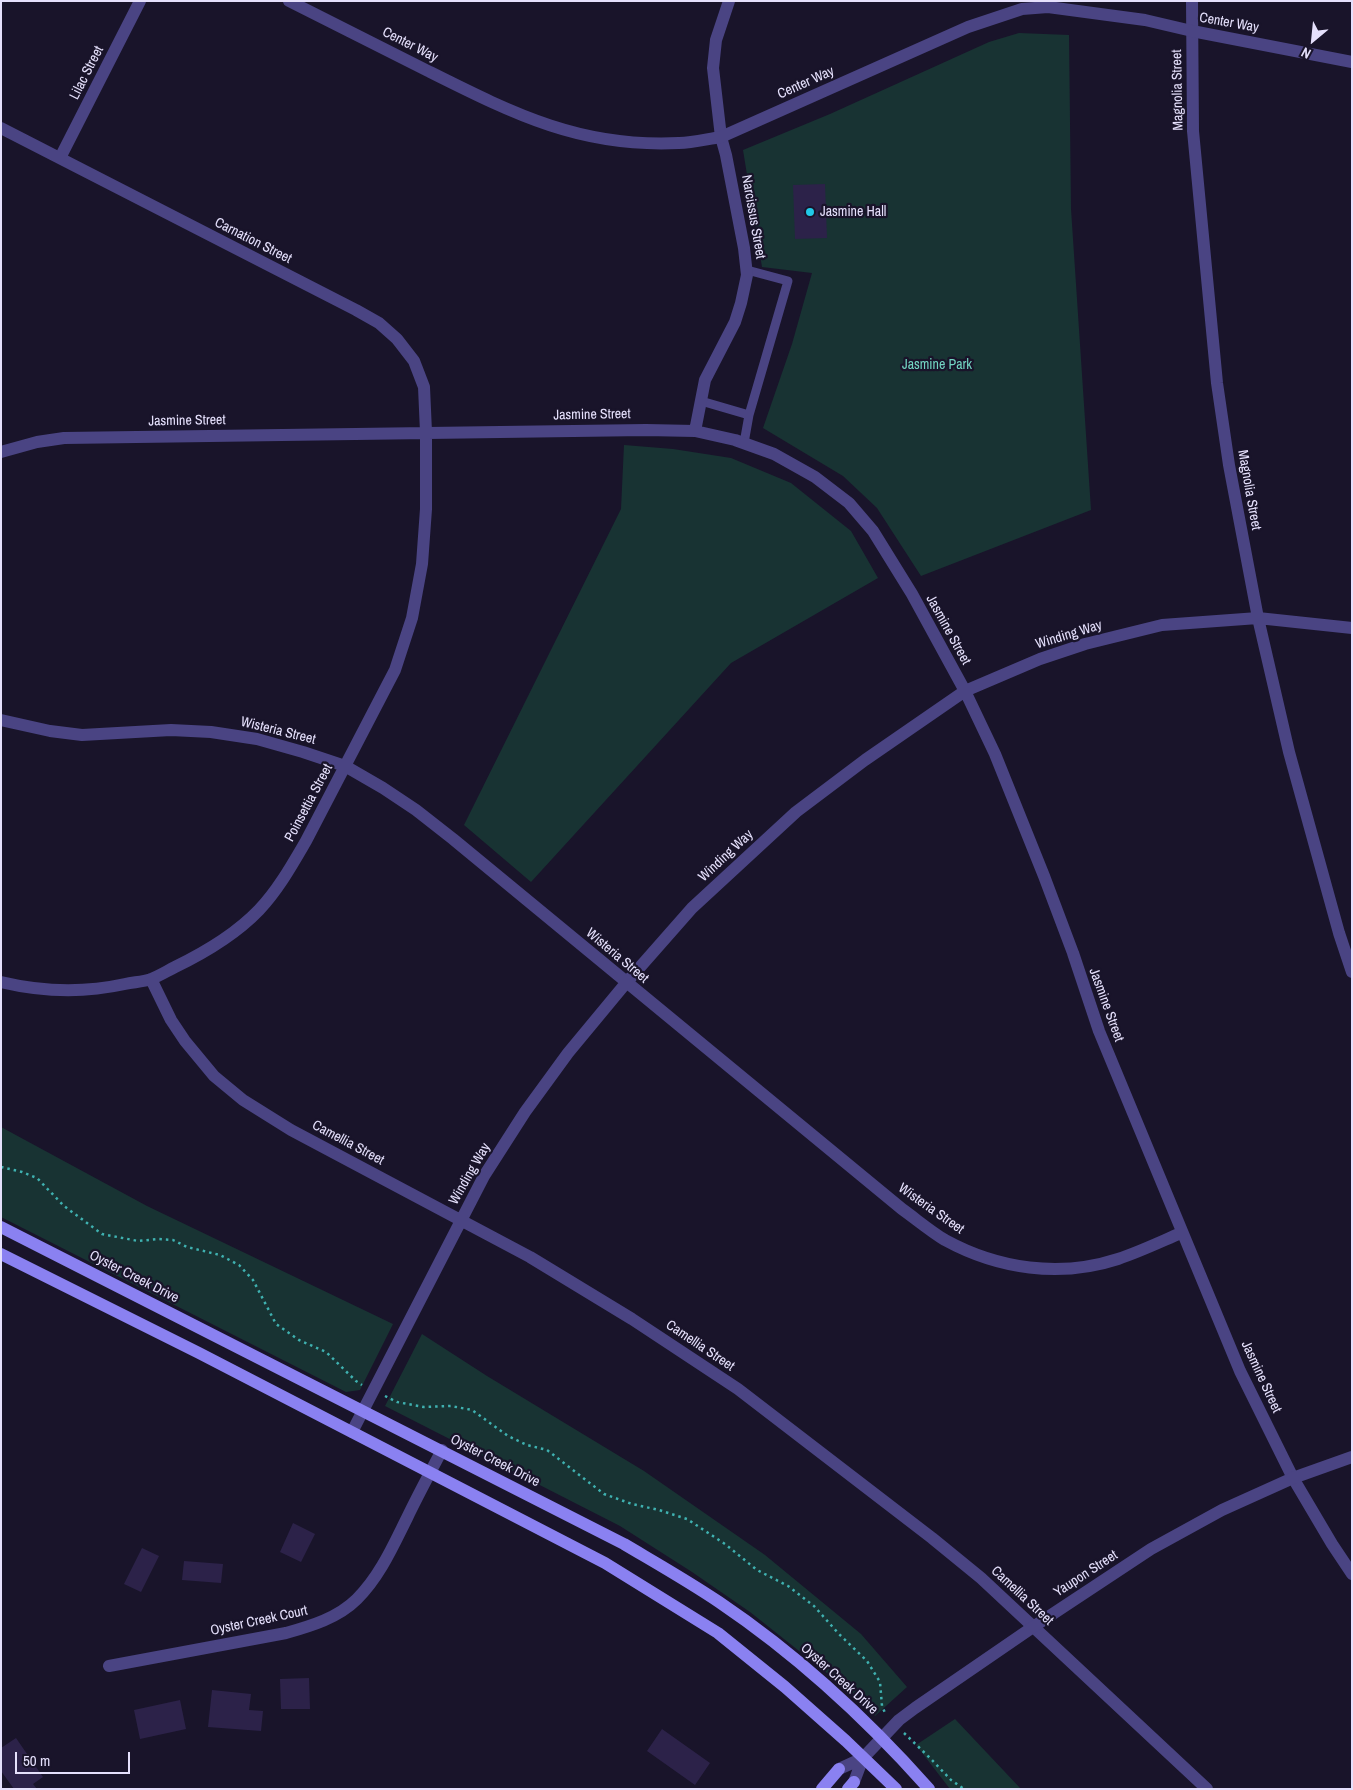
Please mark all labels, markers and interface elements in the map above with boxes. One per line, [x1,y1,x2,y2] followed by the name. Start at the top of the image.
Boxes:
[1198,10,1260,36] street label: Center Way
[1288,15,1338,65] north arrow
[379,24,441,66] street label: Center Way
[66,43,108,103] street label: Lilac Street
[1298,43,1314,63] text: N
[1169,49,1187,131] street label: Magnolia Street
[775,63,837,103] street label: Center Way
[737,174,769,260] street label: Narcissus Street
[820,204,886,220] place label: Jasmine Hall
[804,206,816,218] marker: Jasmine Hall
[212,214,294,268] street label: Carnation Street
[902,357,972,373] park label: Jasmine Park
[553,406,631,424] street label: Jasmine Street
[148,412,226,430] street label: Jasmine Street
[1234,449,1264,531] street label: Magnolia Street
[922,592,974,668] street label: Jasmine Street
[1034,617,1104,653] street label: Winding Way
[239,714,317,748] street label: Wisteria Street
[282,761,336,845] street label: Poinsettia Street
[695,827,757,885] street label: Winding Way
[582,925,652,987] street label: Wisteria Street
[1085,966,1127,1044] street label: Jasmine Street
[309,1117,387,1169] street label: Camellia Street
[446,1140,494,1208] street label: Winding Way
[895,1180,967,1238] street label: Wisteria Street
[86,1247,182,1307] street label: Oyster Creek Drive
[663,1317,737,1375] street label: Camellia Street
[1237,1338,1285,1416] street label: Jasmine Street
[447,1431,543,1491] street label: Oyster Creek Drive
[1051,1547,1121,1601] street label: Yaupon Street
[987,1563,1057,1629] street label: Camellia Street
[209,1603,309,1639] street label: Oyster Creek Court
[797,1640,881,1718] street label: Oyster Creek Drive
[18,1742,132,1774] scale bar
[23,1750,50,1771] text: 50 m

